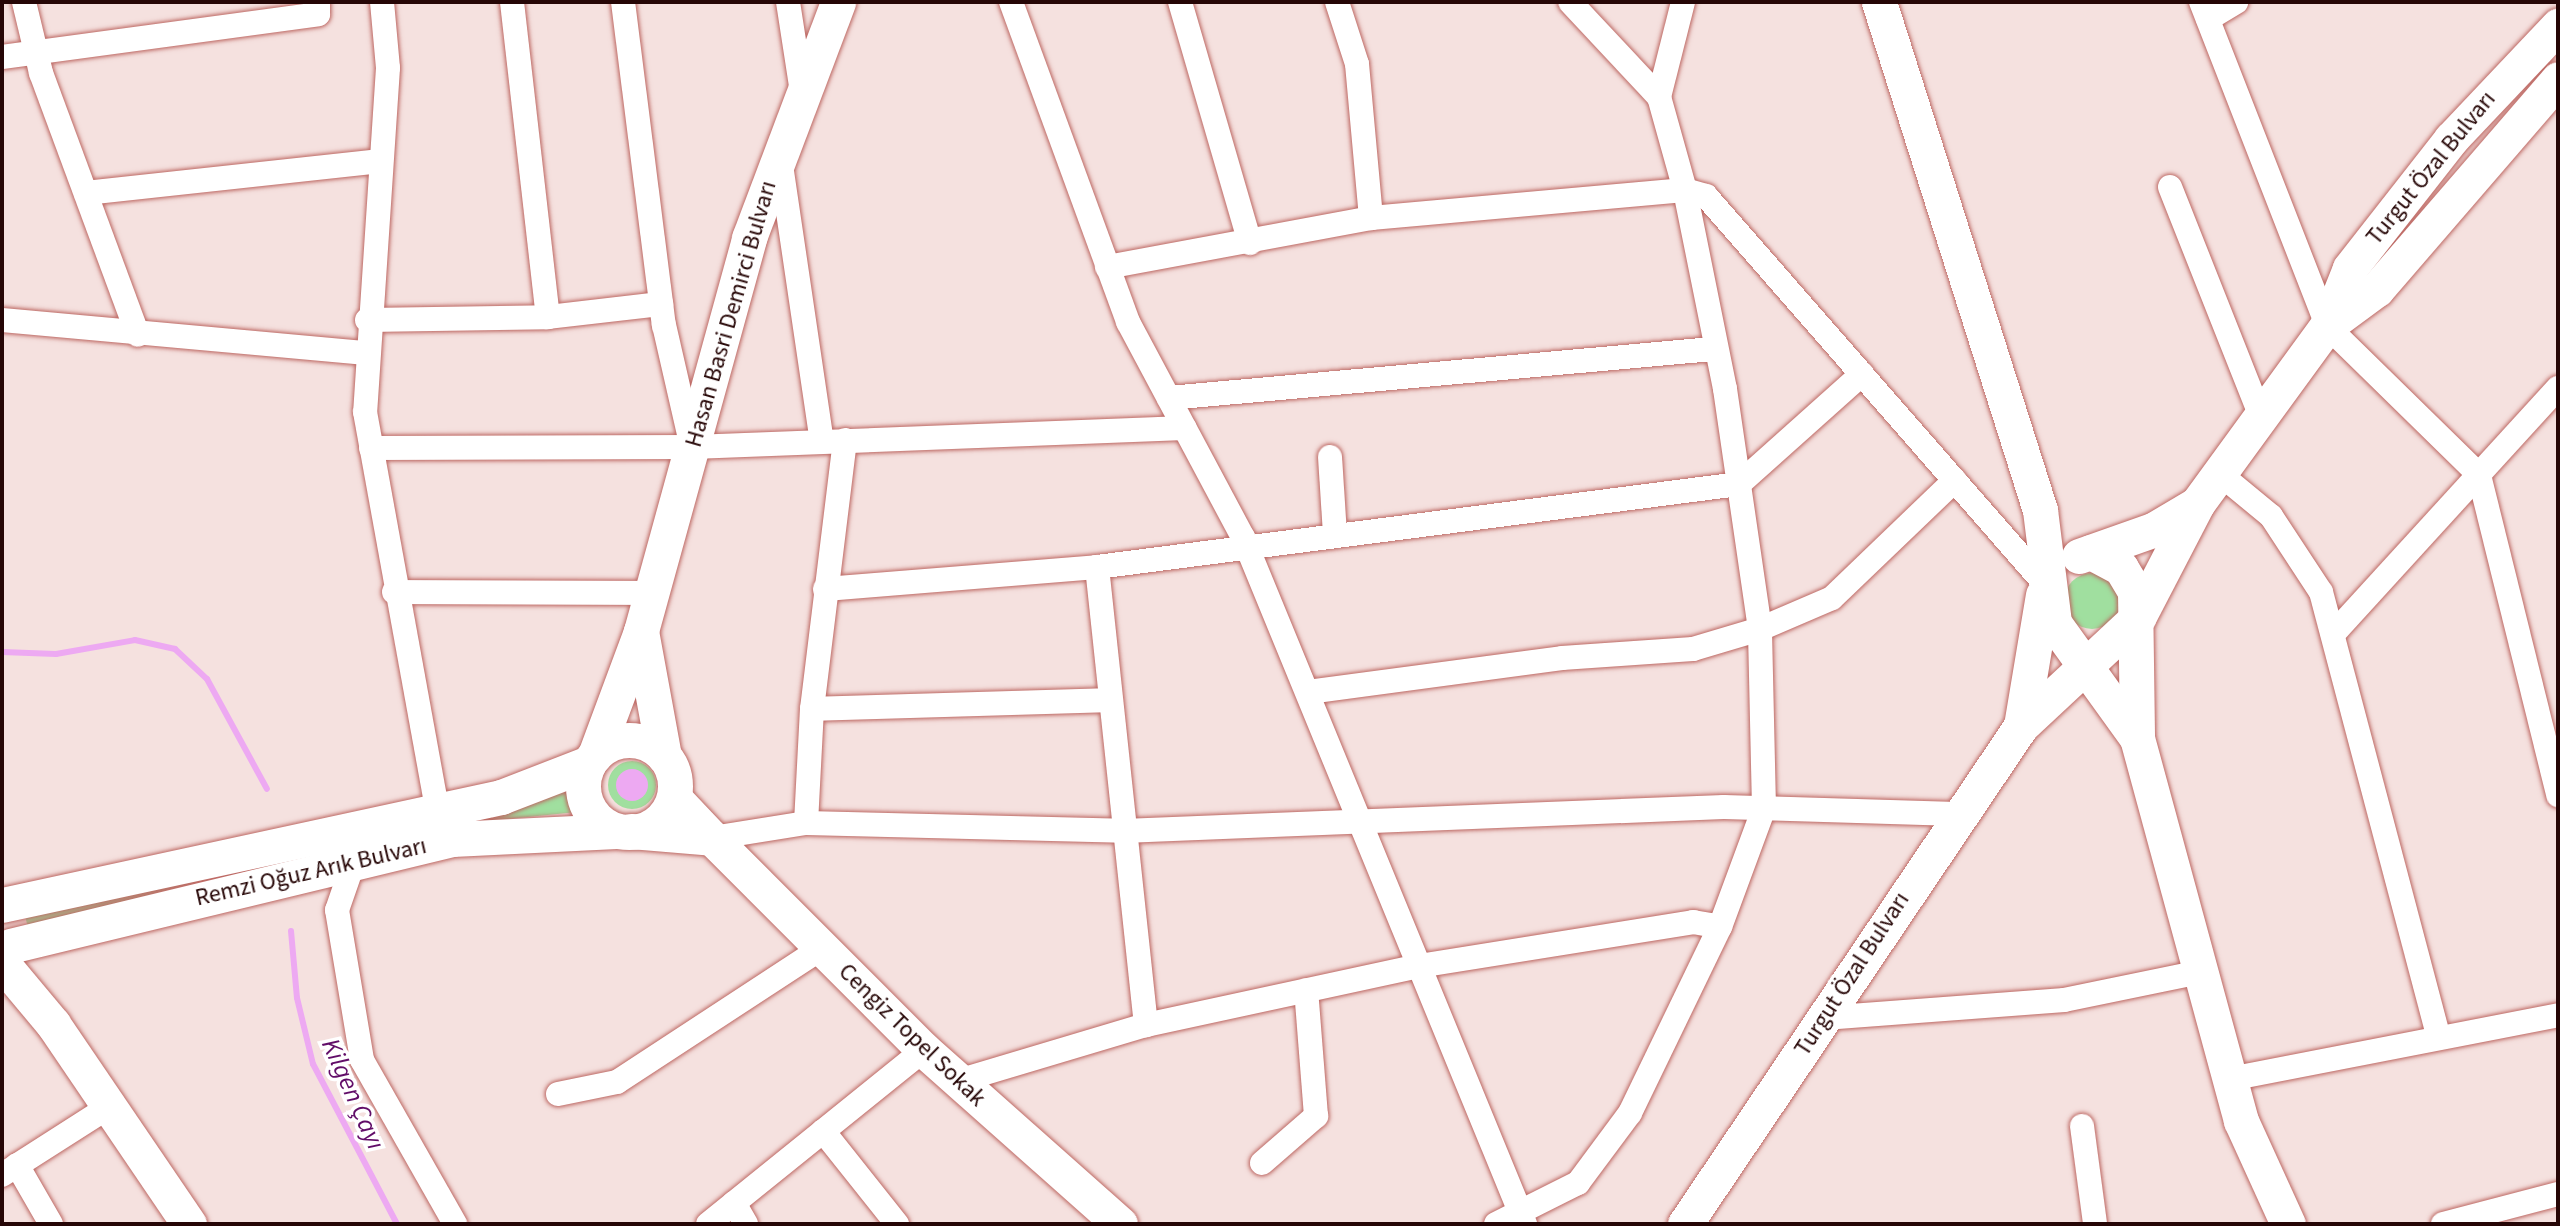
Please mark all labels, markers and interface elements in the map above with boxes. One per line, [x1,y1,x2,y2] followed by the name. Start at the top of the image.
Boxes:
[2360,85,2502,251] street label: Turgut Özal Bulvarı
[679,178,783,450] street label: Hasan Basri Demirci Bulvarı
[193,831,429,913] street label: Remzi Oğuz Arık Bulvarı
[1788,887,1916,1061] street label: Turgut Özal Bulvarı
[832,957,992,1113] street label: Cengiz Topel Sokak
[315,1034,391,1154] water label: Kilgen Çayı

